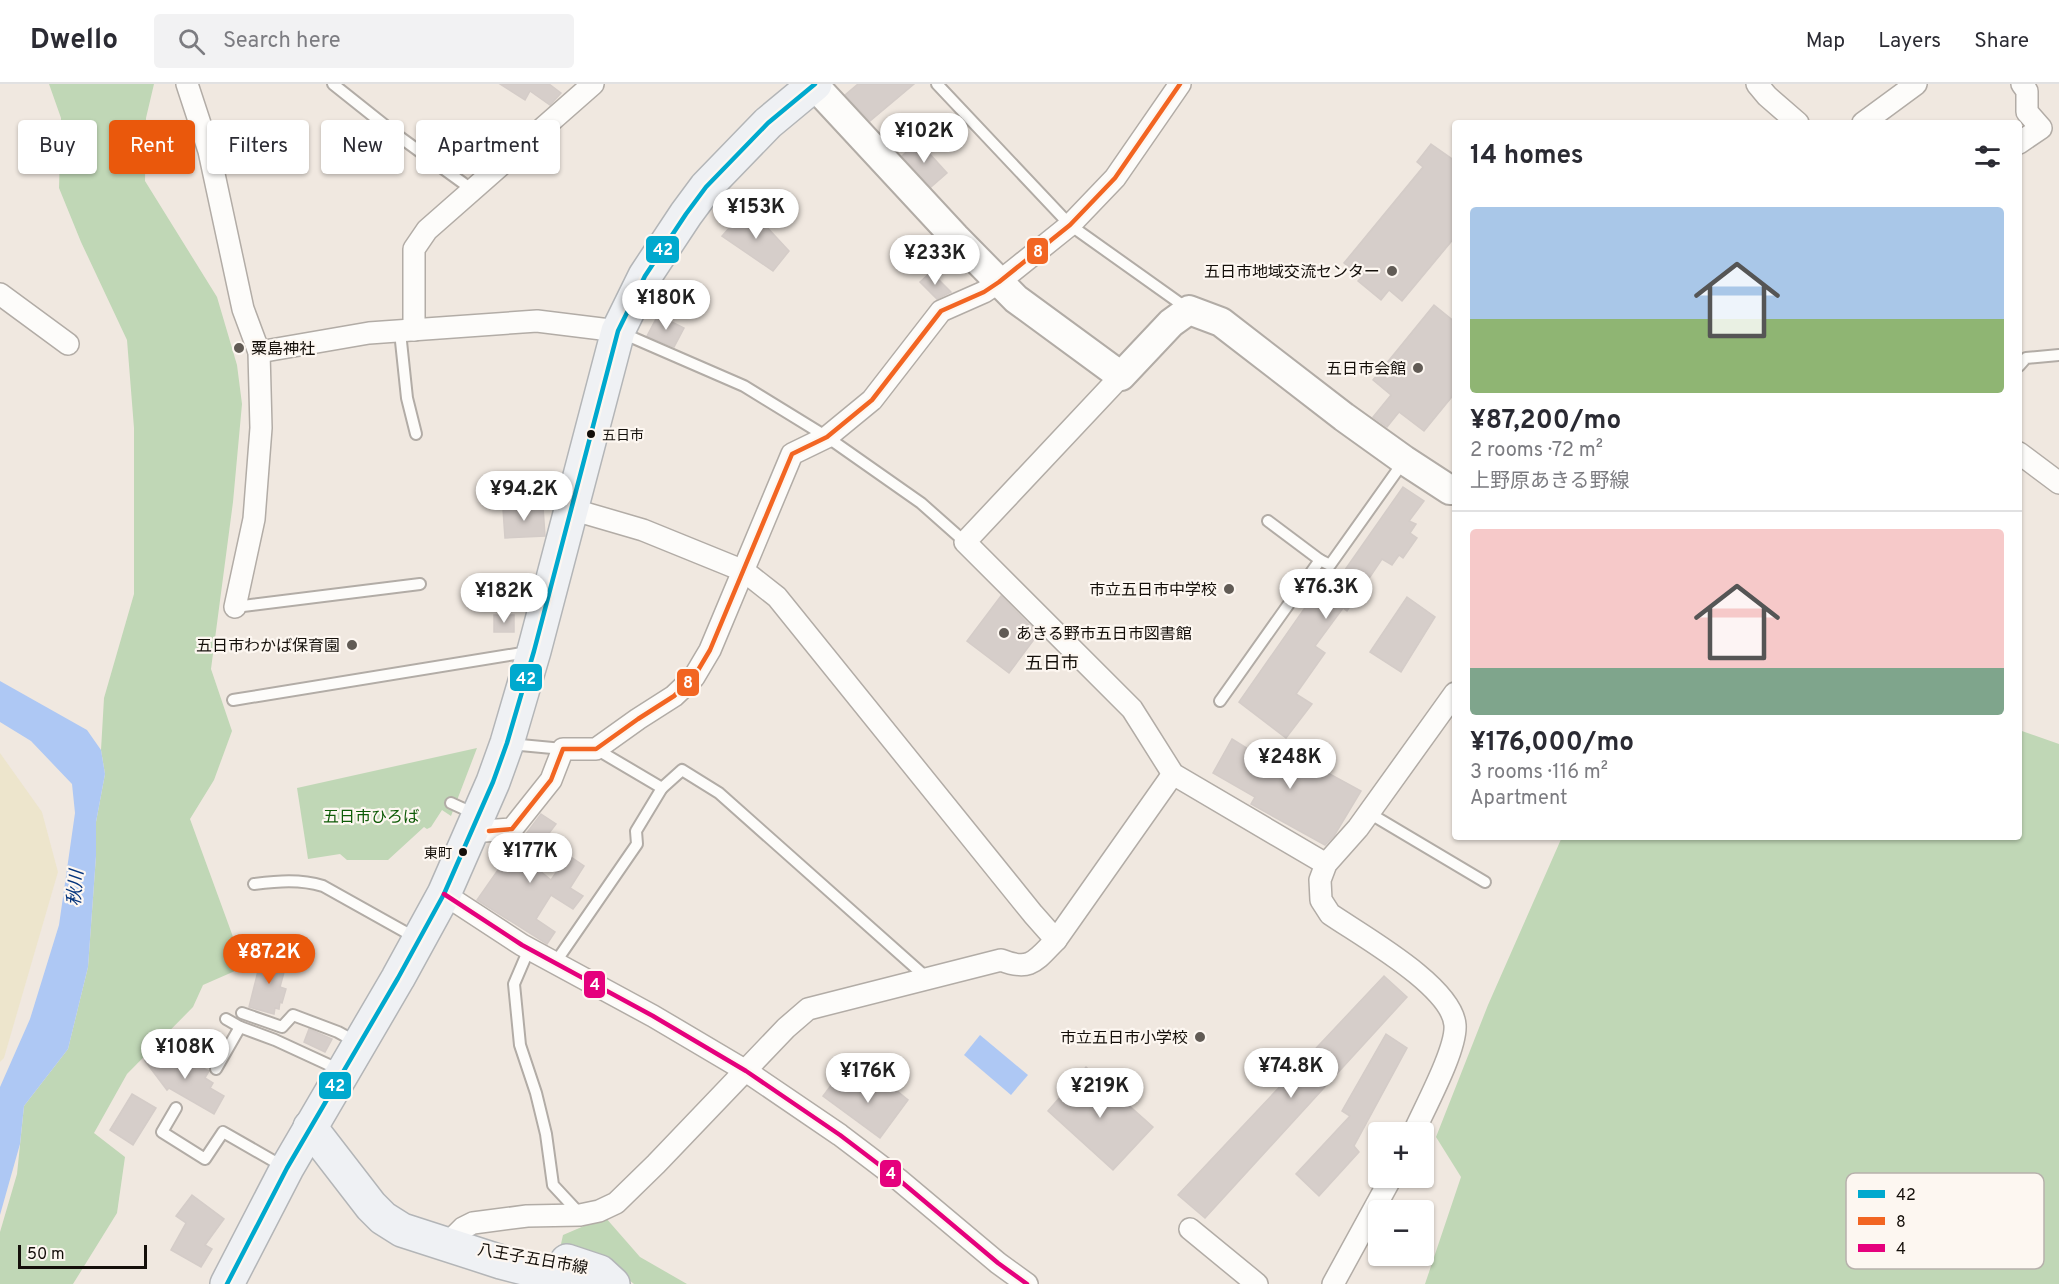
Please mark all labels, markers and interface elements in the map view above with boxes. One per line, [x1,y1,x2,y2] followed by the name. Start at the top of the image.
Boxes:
[154,14,574,68] search box
[30,23,118,59] text: Dwello
[175,25,208,58] icon: search
[223,28,341,55] text: Search here
[1806,28,1845,55] text: Map
[1878,28,1941,55] text: Layers
[1974,28,2029,55] text: Share
[882,113,966,164] pin: ¥102K
[894,119,954,145] text: ¥102K
[18,120,97,174] chip: Buy
[109,120,195,174] chip: Rent
[207,120,309,174] chip: Filters
[321,120,404,174] chip: New
[416,120,560,174] chip: Apartment
[1470,140,1584,173] text: 14 homes
[1971,140,2004,173] icon: filters
[714,189,798,240] pin: ¥153K
[727,195,785,221] text: ¥153K
[645,235,680,264] line badge: 42
[893,235,977,286] pin: ¥233K
[1026,237,1049,265] line badge: 8
[653,241,673,261] text: 42
[904,241,966,267] text: ¥233K
[1033,243,1043,263] text: 8
[1683,246,1791,354] icon: home
[1204,263,1380,283] place label: 五日市地域交流センター
[1385,264,1399,278] marker: 五日市地域交流センター
[624,280,708,331] pin: ¥180K
[636,286,696,312] text: ¥180K
[251,340,315,360] place label: 粟島神社
[232,341,246,355] marker: 粟島神社
[1326,360,1406,380] place label: 五日市会館
[1411,361,1425,375] marker: 五日市会館
[1470,405,1621,438] text: ¥87,200/mo
[585,428,597,440] marker: 五日市
[602,428,644,445] place label: 五日市
[1470,438,1603,464] text: 2 rooms · 72 m²
[1470,469,1630,495] text: 上野原あきる野線
[475,471,573,522] pin: ¥94.2K
[490,477,558,503] text: ¥94.2K
[1683,568,1791,676] icon: home
[1277,569,1375,620] pin: ¥76.3K
[462,573,546,624] pin: ¥182K
[1293,575,1359,601] text: ¥76.3K
[475,579,533,605] text: ¥182K
[1089,581,1217,601] place label: 市立五日市中学校
[1222,582,1236,596] marker: 市立五日市中学校
[1016,625,1192,645] place label: あきる野市五日市図書館
[997,626,1011,640] marker: あきる野市五日市図書館
[196,637,340,657] place label: 五日市わかば保育園
[345,638,359,652] marker: 五日市わかば保育園
[1025,653,1079,676] district label: 五日市
[509,663,543,692] line badge: 42
[676,668,700,697] line badge: 8
[516,670,536,690] text: 42
[683,674,693,694] text: 8
[1470,727,1634,760] text: ¥176,000/mo
[1248,739,1332,790] pin: ¥248K
[1258,745,1322,771] text: ¥248K
[1470,760,1608,786] text: 3 rooms · 116 m²
[1470,786,1568,812] text: Apartment
[323,808,419,828] park label: 五日市ひろば
[488,833,572,884] pin: ¥177K
[502,839,558,865] text: ¥177K
[424,846,452,863] place label: 東町
[457,846,469,858] marker: 東町
[63,867,90,907] water label: 秋川
[220,934,318,985] pin: ¥87.2K
[237,940,301,966] text: ¥87.2K
[583,970,606,999] line badge: 4
[590,976,600,996] text: 4
[143,1029,227,1080] pin: ¥108K
[1060,1029,1188,1049] place label: 市立五日市小学校
[1193,1030,1207,1044] marker: 市立五日市小学校
[155,1035,215,1061] text: ¥108K
[1242,1048,1340,1099] pin: ¥74.8K
[826,1053,910,1104] pin: ¥176K
[1258,1054,1324,1080] text: ¥74.8K
[840,1059,896,1085] text: ¥176K
[1058,1068,1142,1119] pin: ¥219K
[318,1071,352,1100] line badge: 42
[1071,1074,1129,1100] text: ¥219K
[325,1077,345,1097] text: 42
[1368,1122,1434,1266] map controls
[1368,1122,1434,1188] button: +
[879,1159,902,1188] line badge: 4
[886,1165,896,1185] text: 4
[1846,1173,2044,1269] legend
[1896,1186,1916,1206] text: 42
[1368,1200,1434,1266] button: −
[1896,1213,1906,1233] text: 8
[476,1240,590,1280] street label: 八王子五日市線
[1896,1240,1906,1260] text: 4
[18,1242,147,1270] scale bar
[27,1245,65,1265] text: 50 m

